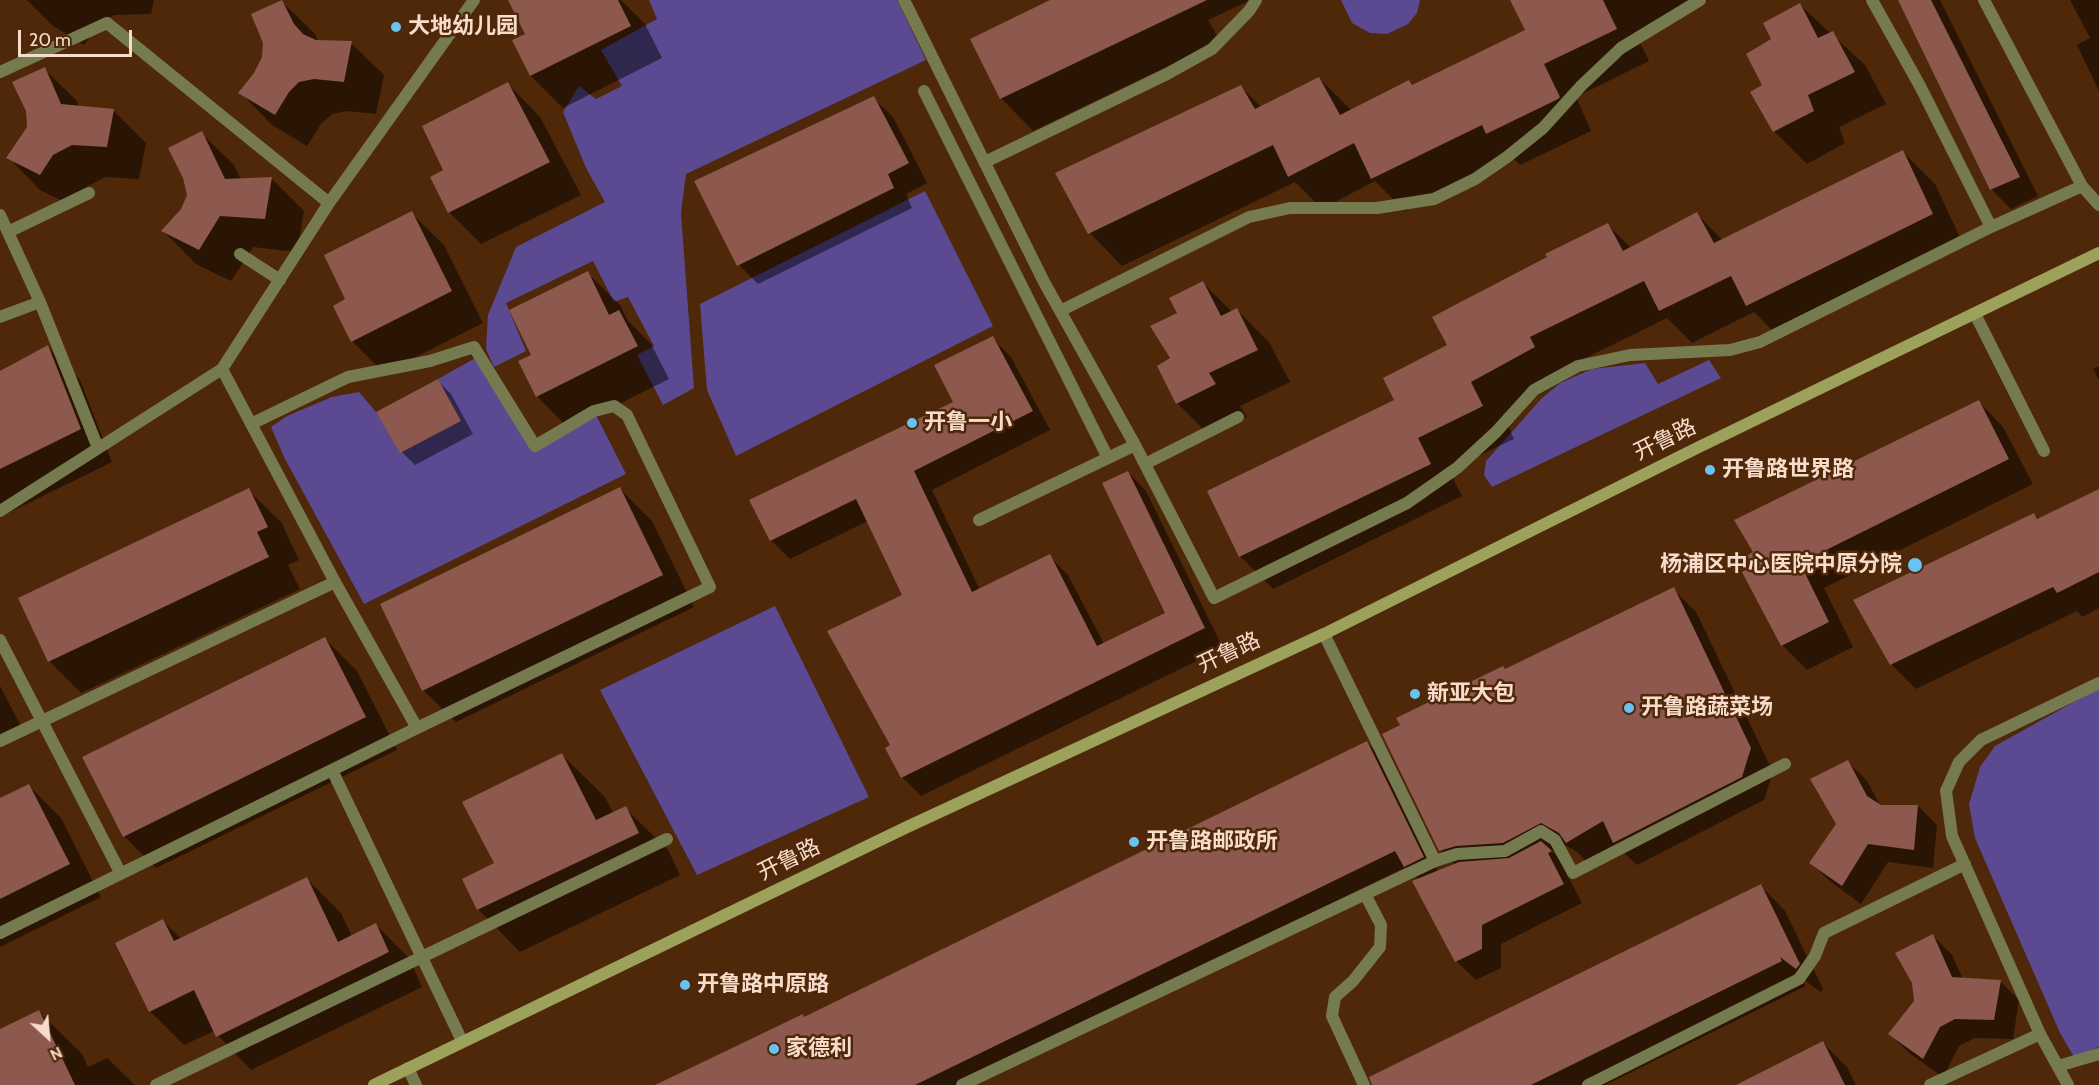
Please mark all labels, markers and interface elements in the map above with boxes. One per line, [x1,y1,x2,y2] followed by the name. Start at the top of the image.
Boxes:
[408,14,518,40] place label: 大地幼儿园
[21,18,135,56] scale bar
[389,20,403,34] marker: 大地幼儿园
[29,29,71,51] text: 20 m
[924,410,1012,436] place label: 开鲁一小
[1630,414,1700,466] street label: 开鲁路
[905,416,919,430] marker: 开鲁一小
[1722,457,1854,483] place label: 开鲁路世界路
[1703,463,1717,477] marker: 开鲁路世界路
[1660,552,1902,578] place label: 杨浦区中心医院中原分院
[1906,556,1924,574] marker: 杨浦区中心医院中原分院
[1194,627,1264,679] street label: 开鲁路
[1427,681,1515,707] place label: 新亚大包
[1408,687,1422,701] marker: 新亚大包
[1641,695,1773,721] place label: 开鲁路蔬菜场
[1622,701,1636,715] marker: 开鲁路蔬菜场
[1146,829,1278,855] place label: 开鲁路邮政所
[754,834,824,886] street label: 开鲁路
[1127,835,1141,849] marker: 开鲁路邮政所
[697,972,829,998] place label: 开鲁路中原路
[678,978,692,992] marker: 开鲁路中原路
[18,1007,78,1067] north arrow
[786,1036,852,1062] place label: 家德利
[767,1042,781,1056] marker: 家德利
[47,1043,65,1065] text: N

